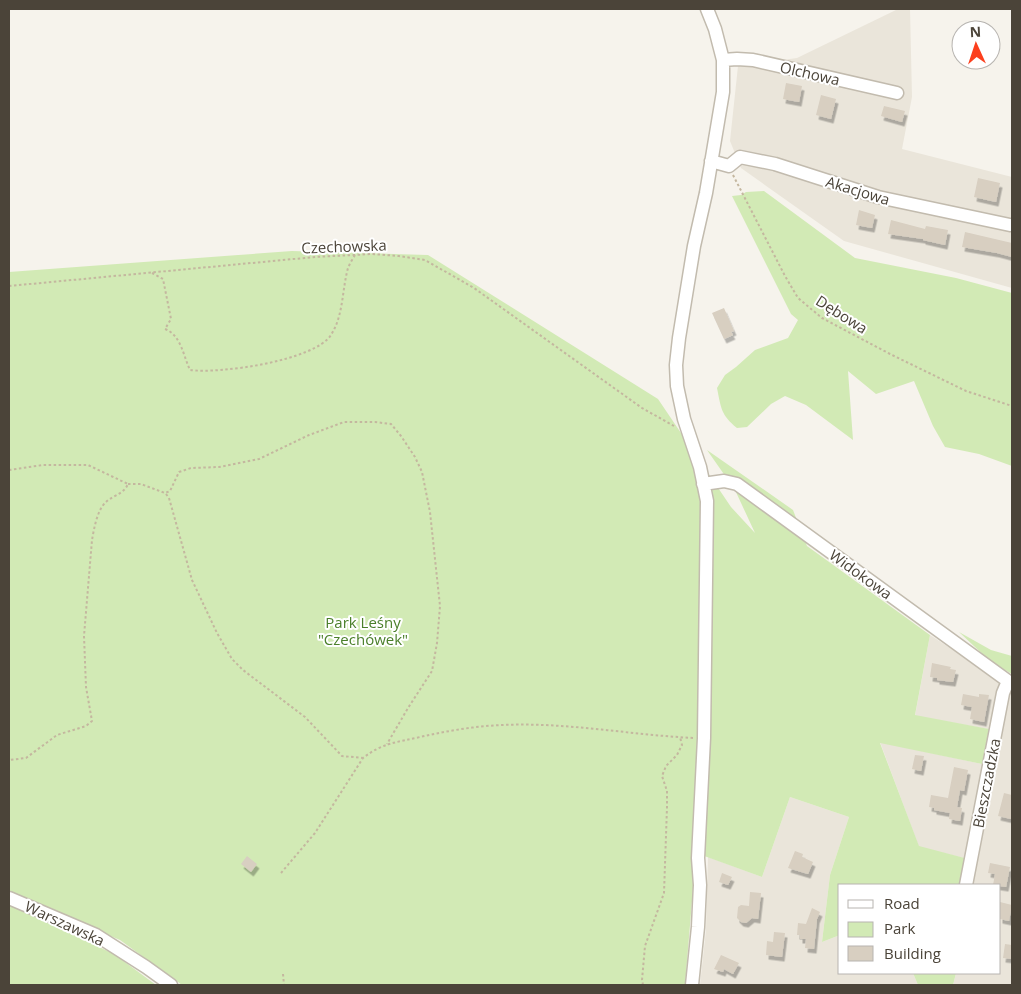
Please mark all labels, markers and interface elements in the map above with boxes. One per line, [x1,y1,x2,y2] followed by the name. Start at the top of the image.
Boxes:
[951,20,1001,70] north arrow
[969,22,981,41] text: N
[778,56,842,90] street label: Olchowa
[824,171,892,209] street label: Akacjowa
[301,235,387,257] street label: Czechowska
[812,290,872,338] street label: Dębowa
[826,545,896,603] street label: Widokowa
[318,612,408,649] park label: Park Leśny "Czechówek"
[967,736,1005,830] street label: Bieszczadzka
[838,884,1001,974] legend
[884,893,920,913] text: Road
[22,896,108,950] street label: Warszawska
[884,918,915,938] text: Park
[884,943,941,963] text: Building

